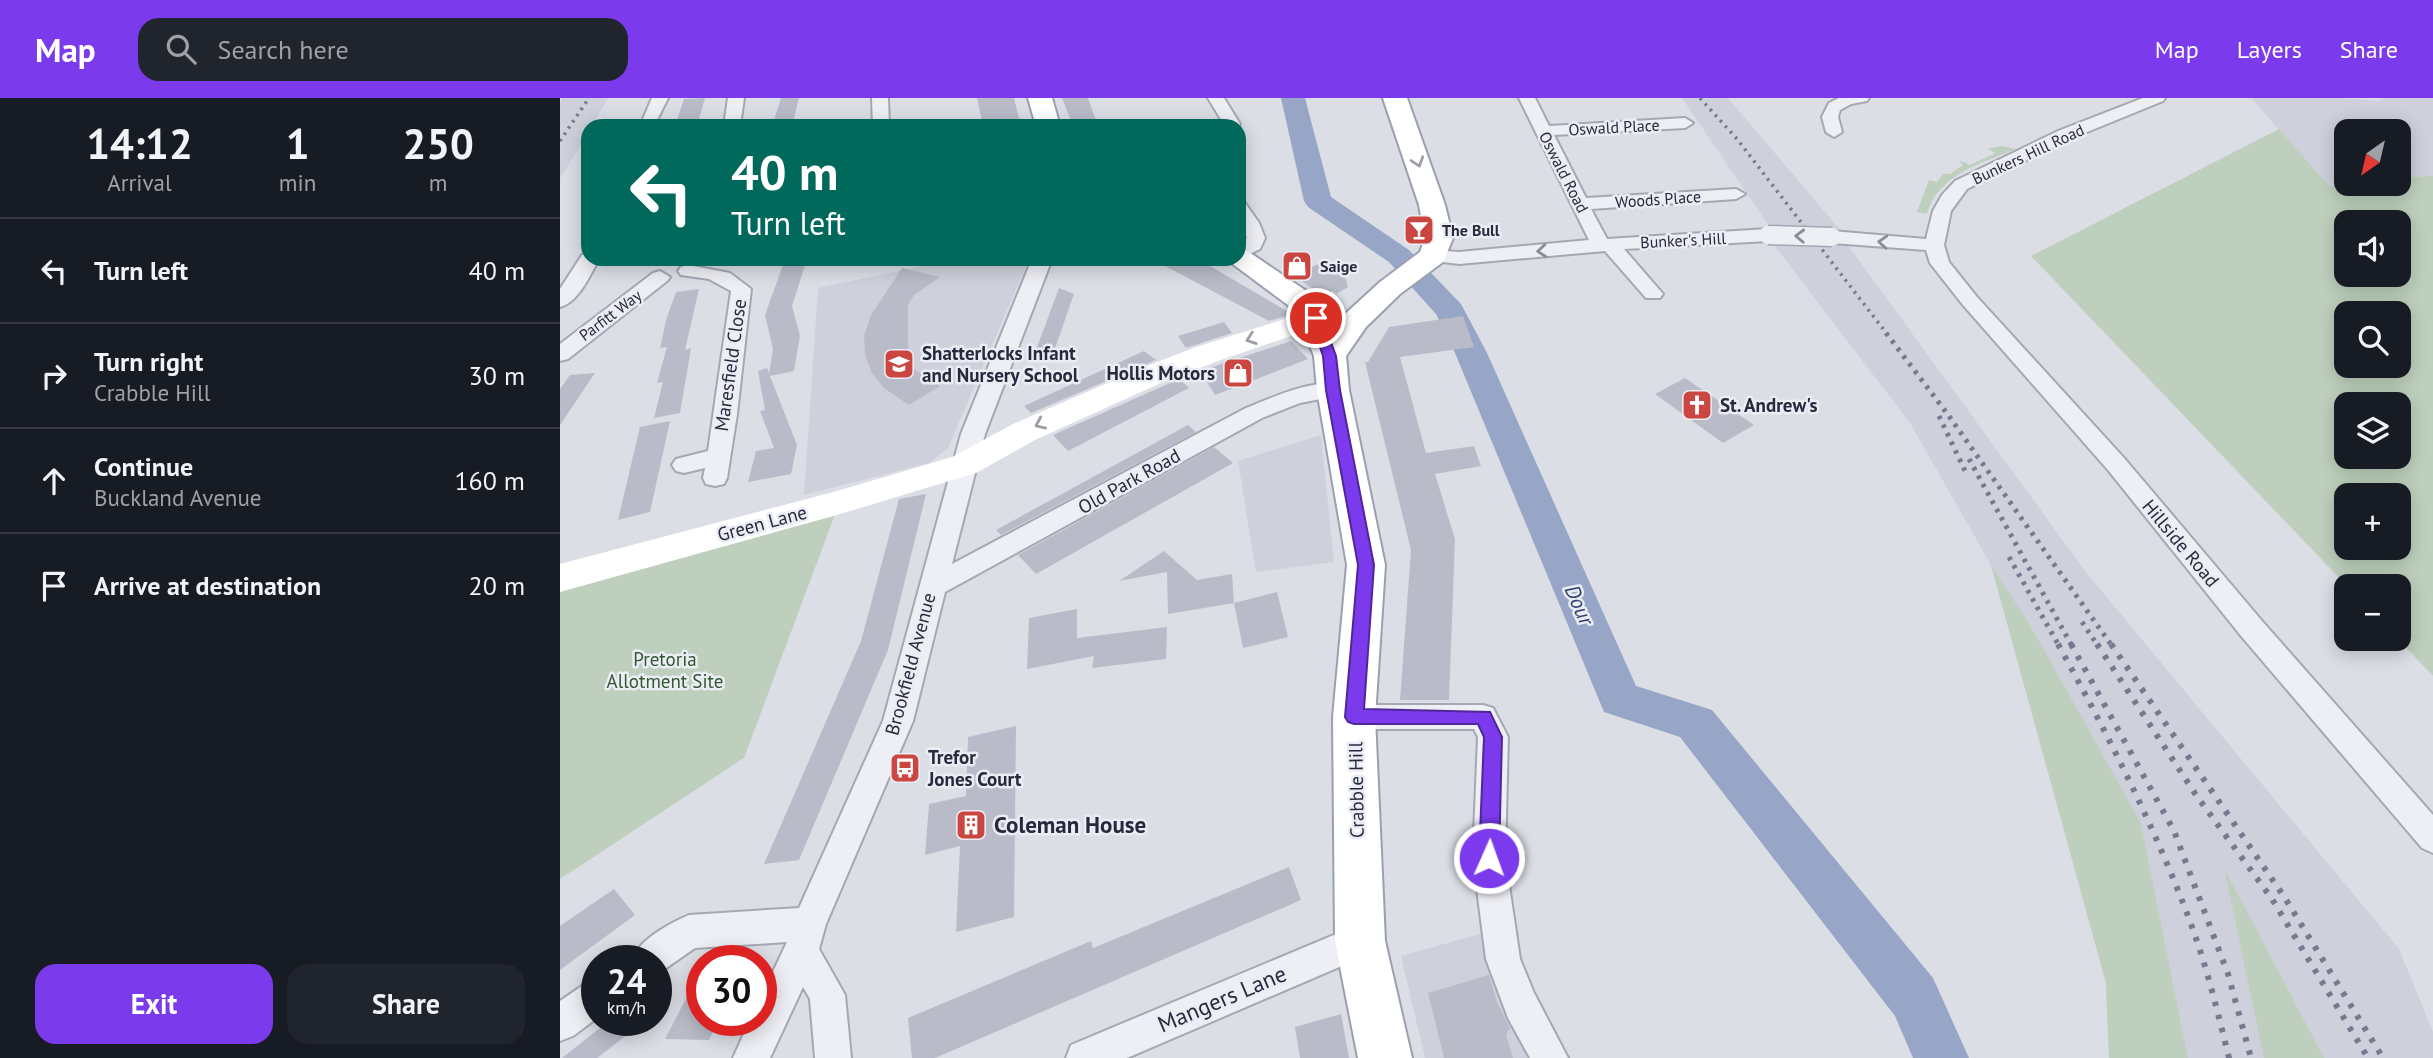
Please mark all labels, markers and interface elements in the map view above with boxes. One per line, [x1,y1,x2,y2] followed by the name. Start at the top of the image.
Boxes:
[138,18,628,81] search box
[35,28,96,71] text: Map
[162,30,200,68] icon: search
[218,33,349,66] text: Search here
[2155,34,2199,65] text: Map
[2237,34,2302,65] text: Layers
[2340,34,2398,65] text: Share
[1568,115,1660,139] street label: Oswald Place
[86,116,193,171] text: 14:12
[286,116,309,171] text: 1
[402,116,474,171] text: 250
[1969,119,2087,189] street label: Bunkers Hill Road
[2334,119,2412,196] north arrow
[2334,119,2411,651] map controls
[1535,128,1593,216] street label: Oswald Road
[731,140,838,204] text: 40 m
[616,147,707,238] icon: left
[1410,155,1424,168] one-way arrow
[107,168,172,197] text: Arrival
[279,168,316,197] text: min
[429,168,447,197] text: m
[1614,186,1702,212] street label: Woods Place
[731,202,846,244] text: Turn left
[2334,210,2411,287] button: sound
[1402,213,1436,247] bar icon: The Bull
[1442,220,1500,240] place label: The Bull
[1640,228,1727,252] street label: Bunker's Hill
[1794,228,1804,244] one-way arrow
[1877,234,1888,249] one-way arrow
[1536,243,1547,258] one-way arrow
[1280,249,1314,283] shop icon: Saige
[35,252,73,290] icon: left
[94,254,188,287] text: Turn left
[469,254,525,287] text: 40 m
[1320,256,1357,276] place label: Saige
[575,285,646,345] street label: Parfitt Way
[1286,288,1346,348] pin
[709,297,751,433] street label: Maresfield Close
[1297,299,1335,337] icon: arrive
[2334,301,2411,378] button: search
[1245,331,1258,345] one-way arrow
[922,341,1079,387] place label: Shatterlocks Infant and Nursery School
[94,345,203,378] text: Turn right
[882,347,916,381] school or university icon: Shatterlocks Infant and Nursery School
[1221,356,1255,390] shop icon: Hollis Motors
[35,357,73,395] icon: right
[469,359,525,392] text: 30 m
[1106,361,1215,385] place label: Hollis Motors
[94,378,210,407] text: Crabble Hill
[1680,388,1714,422] church icon: St. Andrew's
[2334,392,2411,469] button: layers
[1720,393,1818,417] place label: St. Andrew's
[1035,416,1047,430] one-way arrow
[1074,443,1184,519] street label: Old Park Road
[94,450,193,483] text: Continue
[35,462,73,500] icon: ahead
[454,464,525,497] text: 160 m
[94,483,262,512] text: Buckland Avenue
[2334,483,2411,560] button: +
[2137,494,2225,592] street label: Hillside Road
[715,500,809,546] street label: Green Lane
[35,567,73,605] icon: arrive
[94,569,321,602] text: Arrive at destination
[469,569,525,602] text: 20 m
[2334,574,2411,651] button: −
[1559,581,1601,631] water label: Dour
[879,590,941,738] street label: Brookfield Avenue
[607,647,723,693] park label: Pretoria Allotment Site
[1343,741,1369,838] street label: Crabble Hill
[927,745,1022,791] place label: Trefor Jones Court
[888,751,922,785] bus stop icon: Trefor Jones Court
[954,808,988,842] building icon: Coleman House
[994,810,1146,839] place label: Coleman House
[1452,821,1526,895] position arrow
[686,945,777,1036] speed limit sign: 30
[607,958,646,1004] text: 24
[1153,958,1291,1039] street label: Mangers Lane
[35,964,273,1044] button: Exit
[287,964,525,1044] button: Share
[607,996,646,1019] text: km/h

